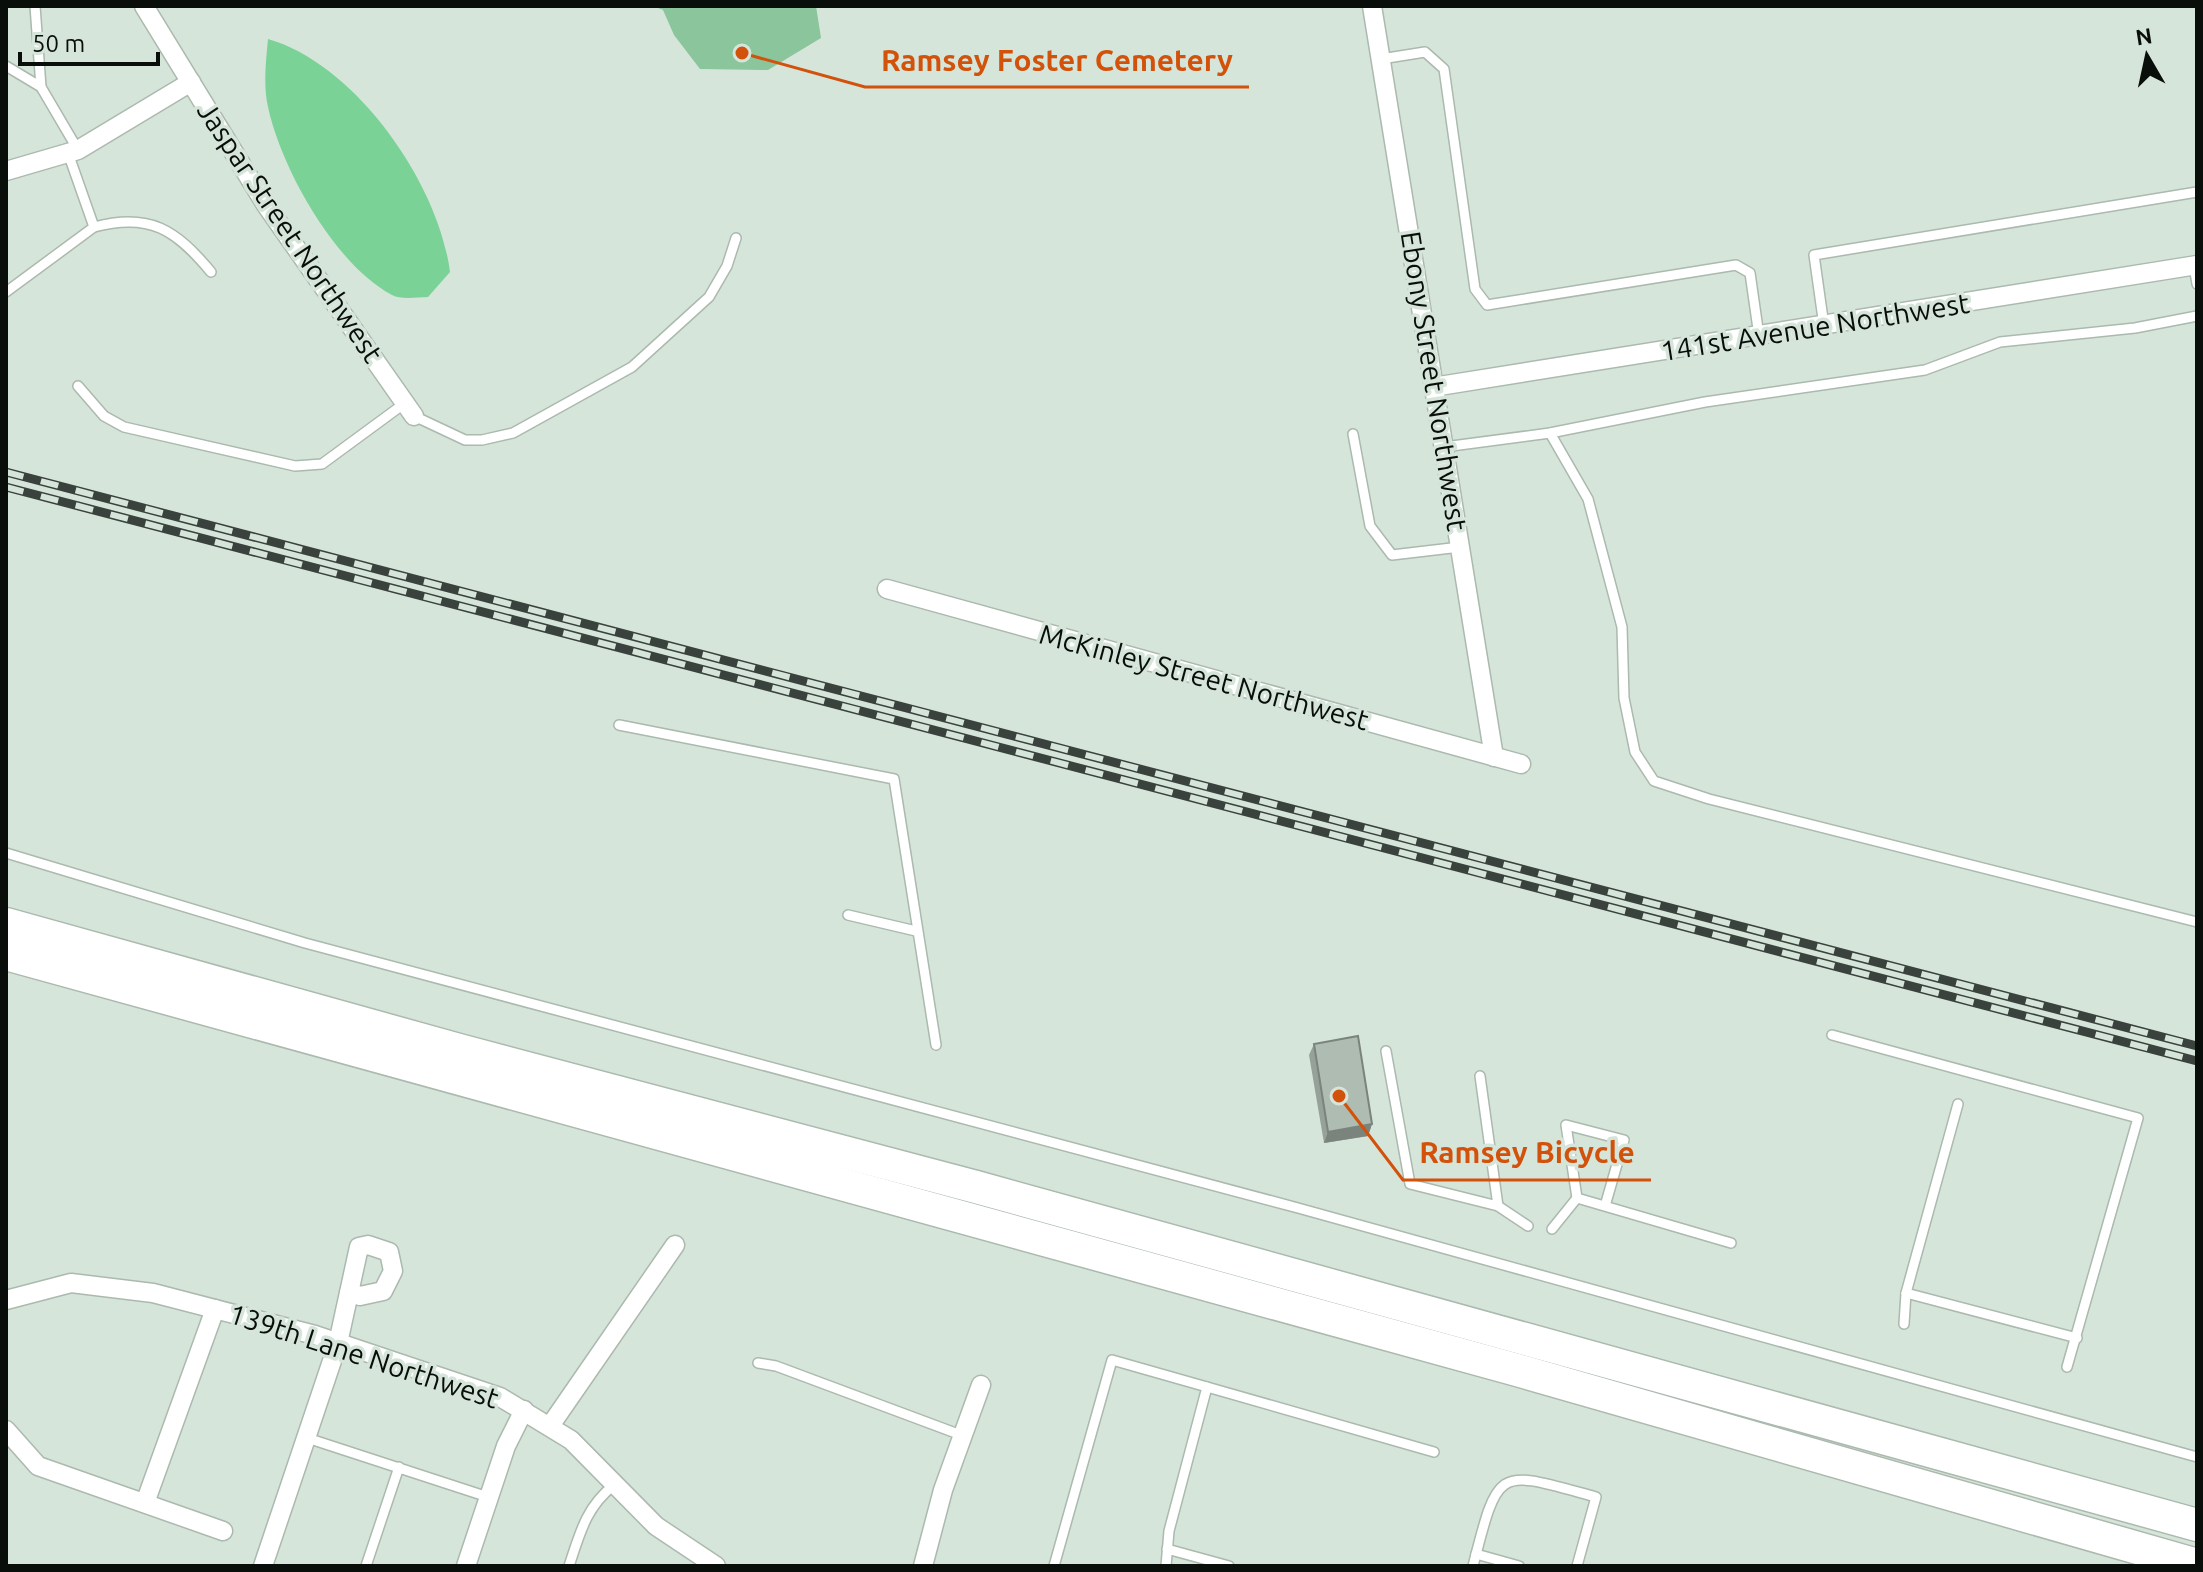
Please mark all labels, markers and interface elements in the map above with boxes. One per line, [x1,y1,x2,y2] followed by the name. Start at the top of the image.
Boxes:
[20,16,158,66] scale bar
[2107,16,2187,96] north arrow
[2134,22,2154,49] text: N
[32,30,85,57] text: 50 m
[865,33,1249,87] callout: Ramsey Foster Cemetery
[881,43,1233,77] text: Ramsey Foster Cemetery
[192,96,389,368] street label: Jaspar Street Northwest
[1395,229,1474,533] street label: Ebony Street Northwest
[1658,287,1971,366] street label: 141st Avenue Northwest
[1036,618,1372,735] street label: McKinley Street Northwest
[1403,1126,1651,1180] callout: Ramsey Bicycle
[1419,1135,1635,1169] text: Ramsey Bicycle
[225,1297,503,1414] street label: 139th Lane Northwest

